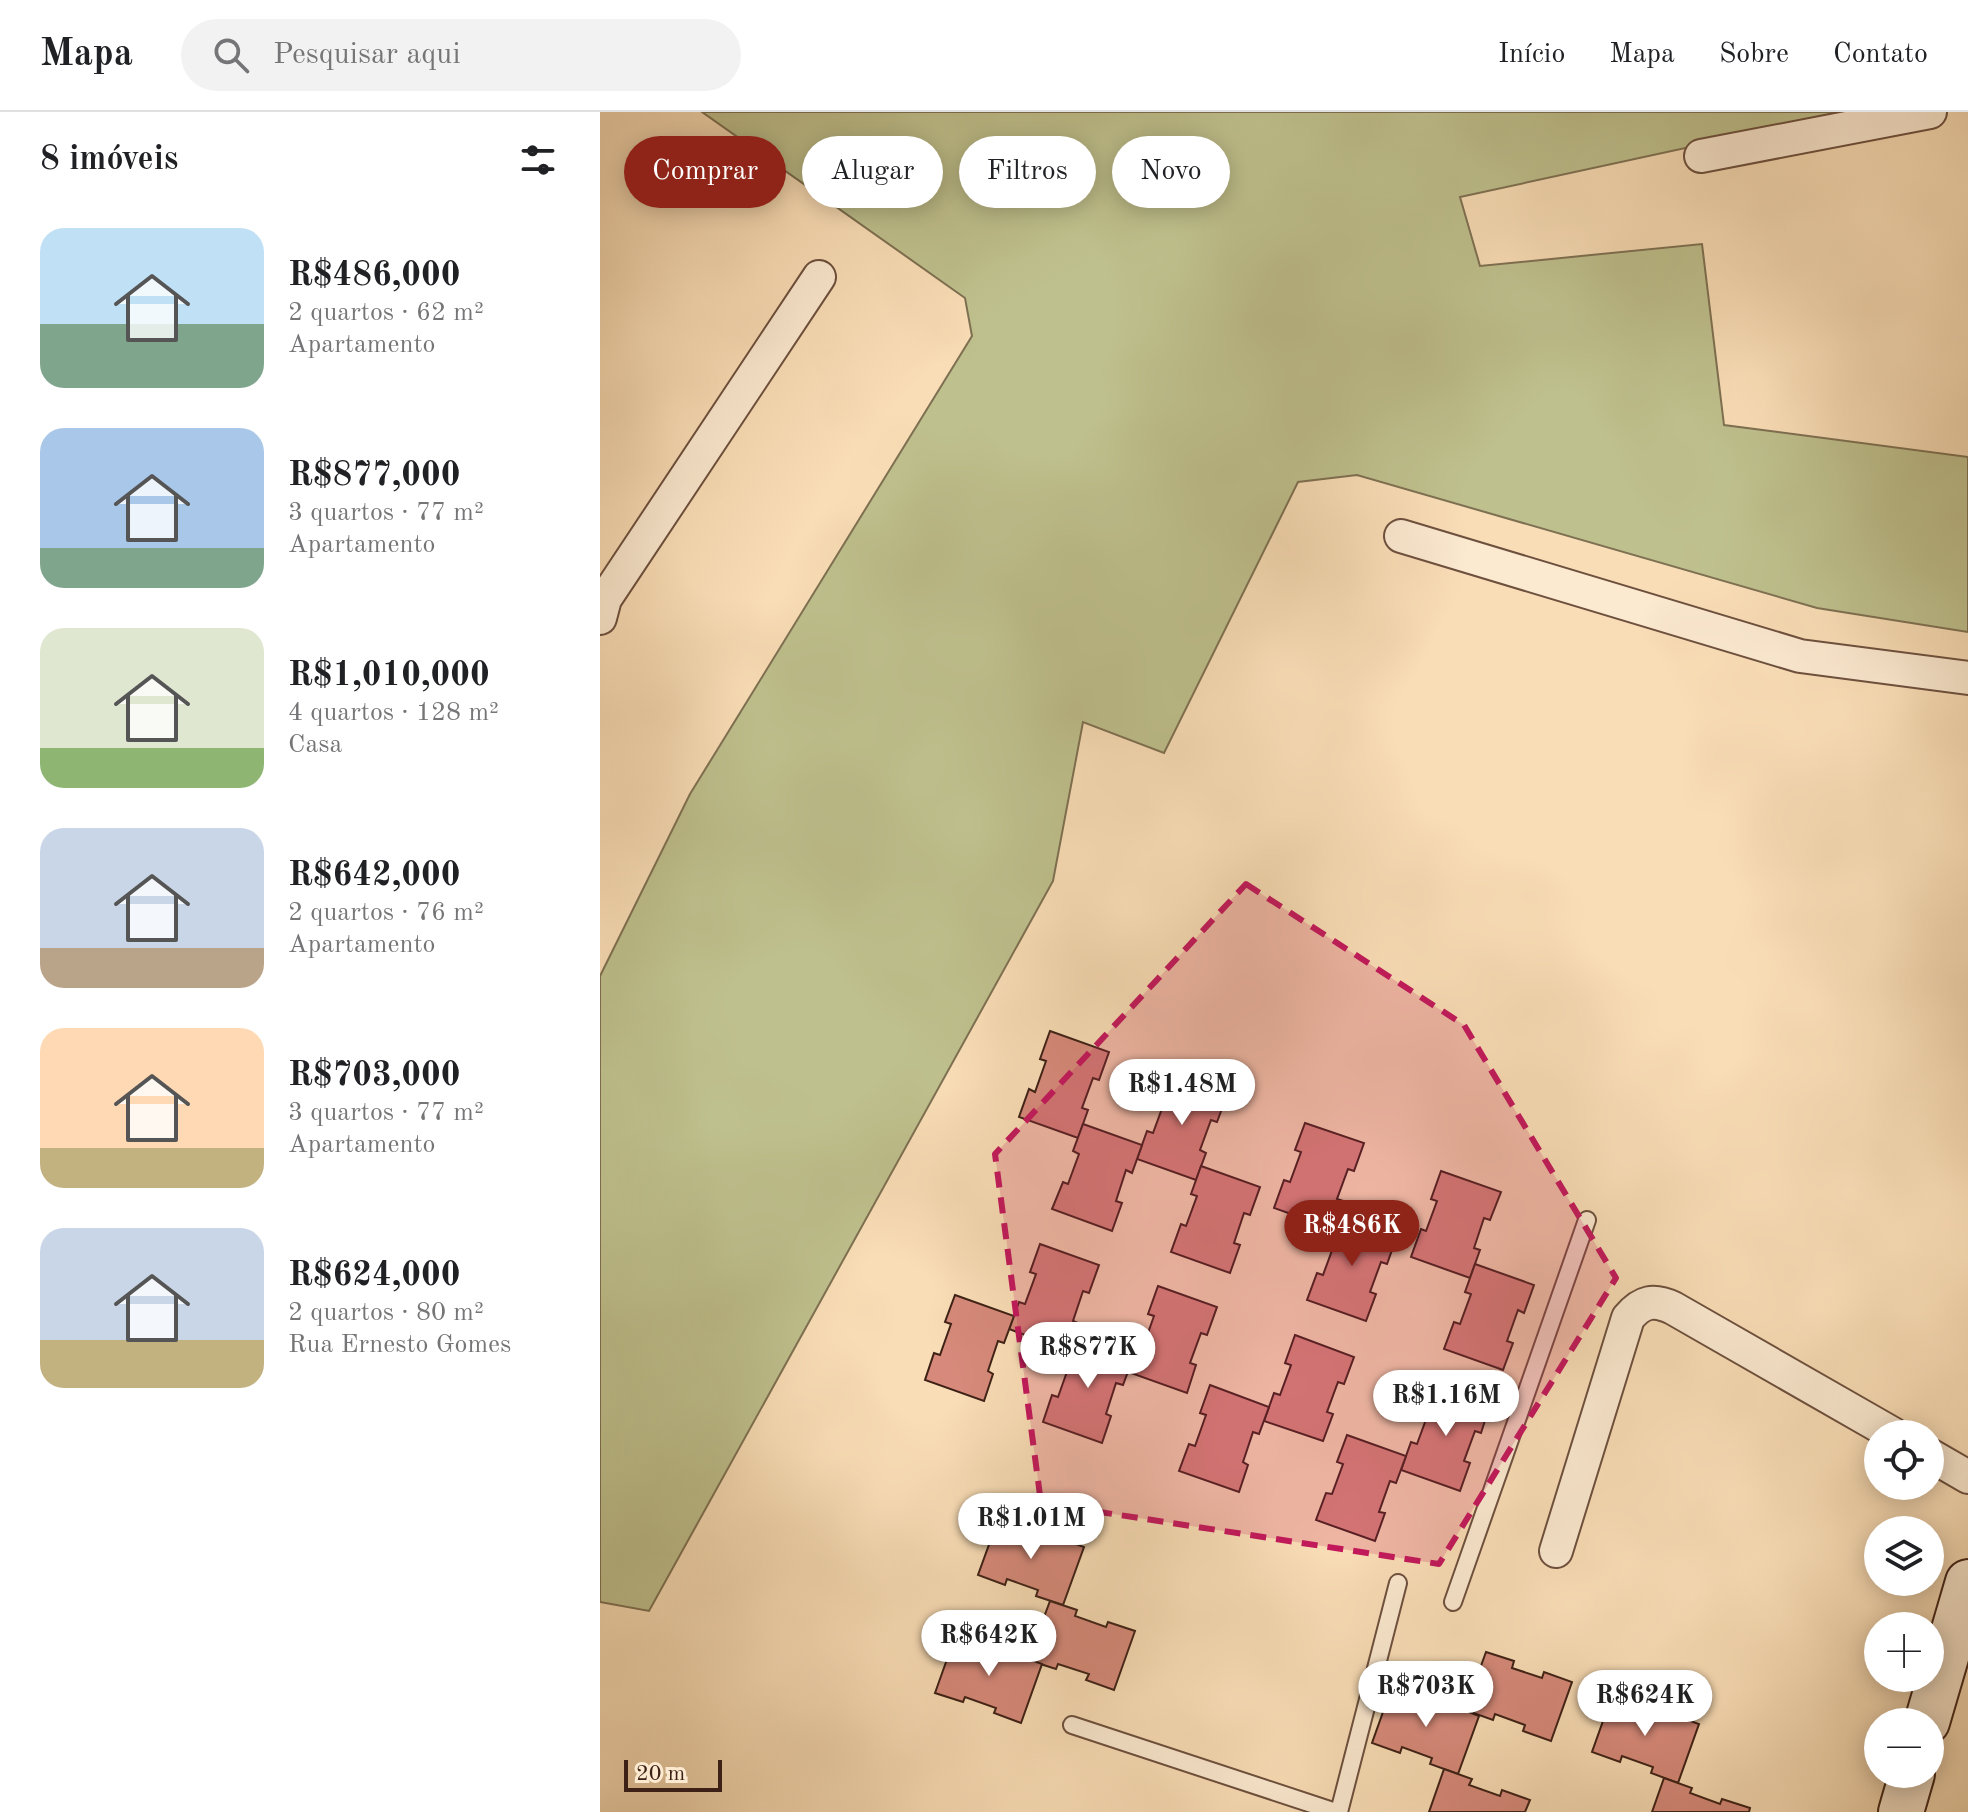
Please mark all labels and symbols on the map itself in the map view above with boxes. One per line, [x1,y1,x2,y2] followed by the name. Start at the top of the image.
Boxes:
[1108,1059,1256,1127] pin: R$1.48M
[1287,1200,1417,1268] pin: R$486K
[1023,1322,1153,1390] pin: R$877K
[1372,1370,1520,1438] pin: R$1.16M
[957,1493,1105,1561] pin: R$1.01M
[924,1610,1054,1678] pin: R$642K
[1361,1661,1491,1729] pin: R$703K
[1580,1670,1710,1738] pin: R$624K
[624,1756,722,1792] scale bar

